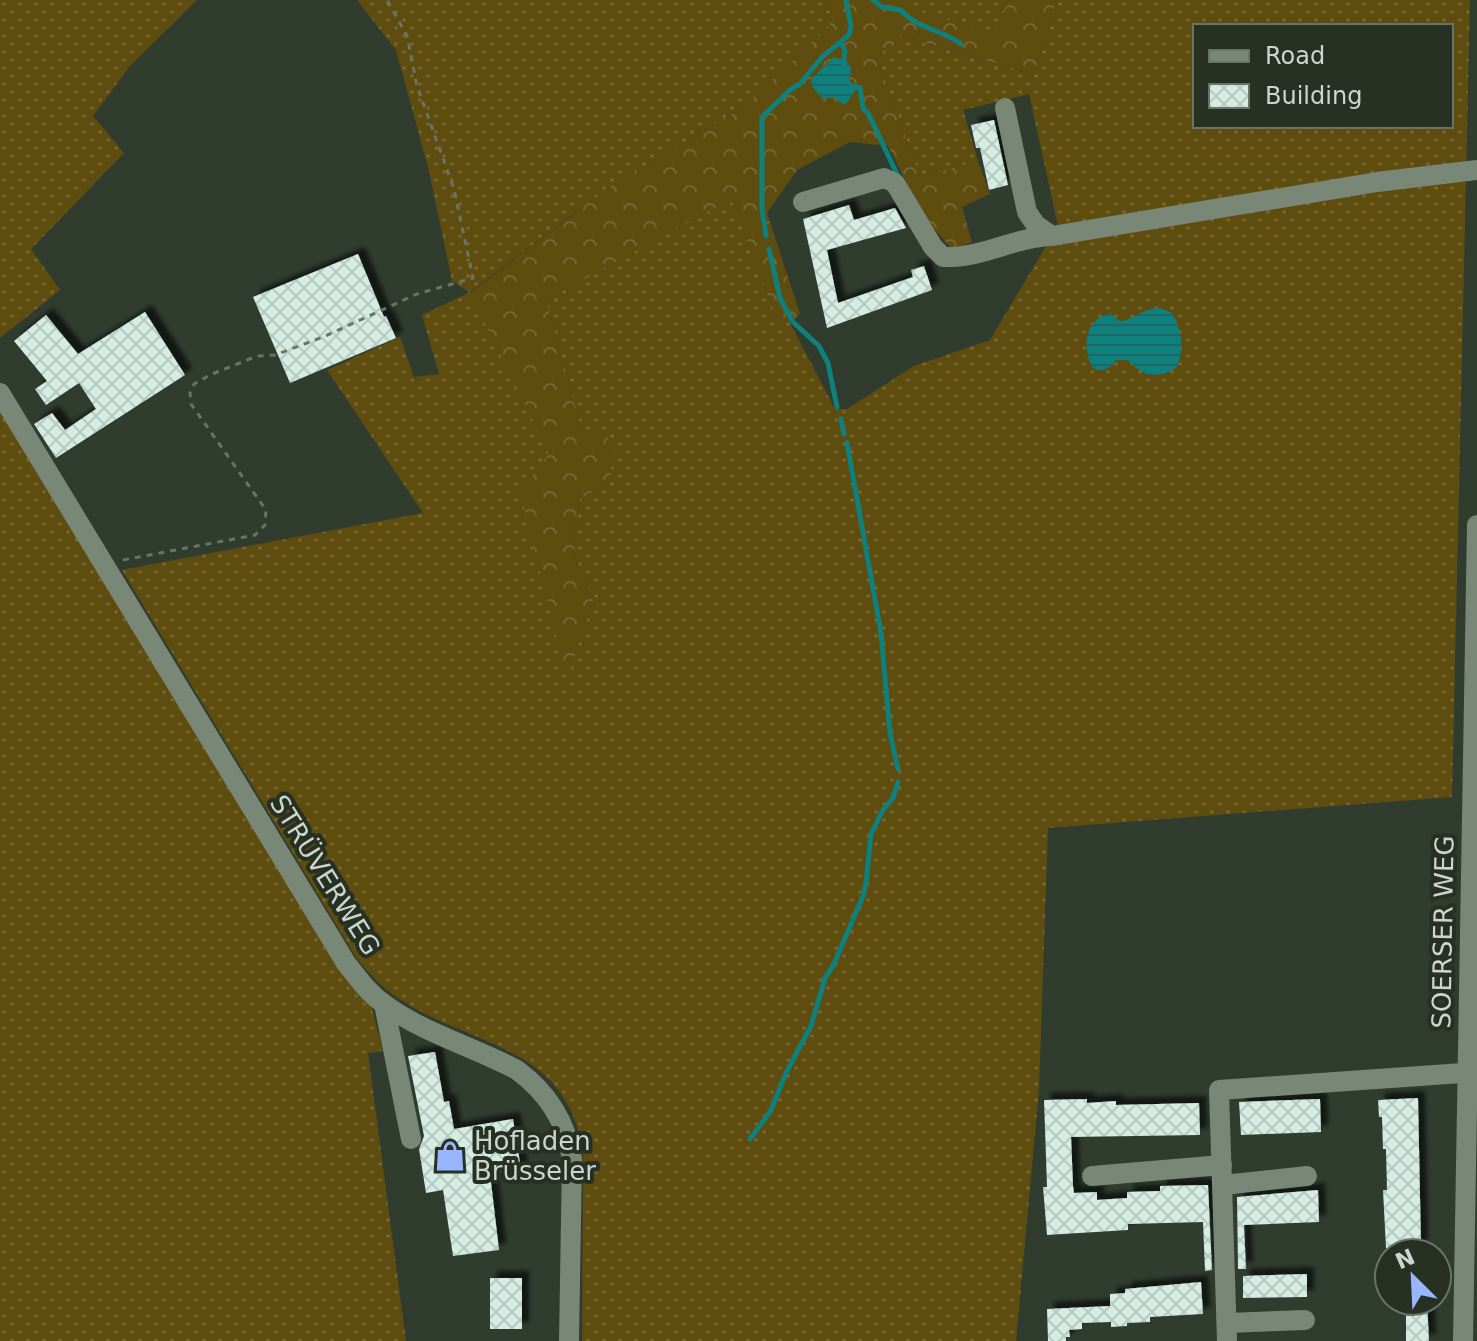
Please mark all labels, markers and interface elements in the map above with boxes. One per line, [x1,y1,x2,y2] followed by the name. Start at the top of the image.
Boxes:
[1193,24,1453,128] legend
[1265,42,1325,70] text: Road
[1265,82,1362,110] text: Building
[264,789,387,961] street label: STRÜVERWEG
[1426,835,1460,1029] street label: SOERSER WEG
[474,1126,596,1186] place label: Hofladen Brüsseler
[433,1139,467,1173] shop icon: Hofladen Brüsseler
[1373,1237,1453,1317] north arrow
[1392,1244,1419,1274] text: N

